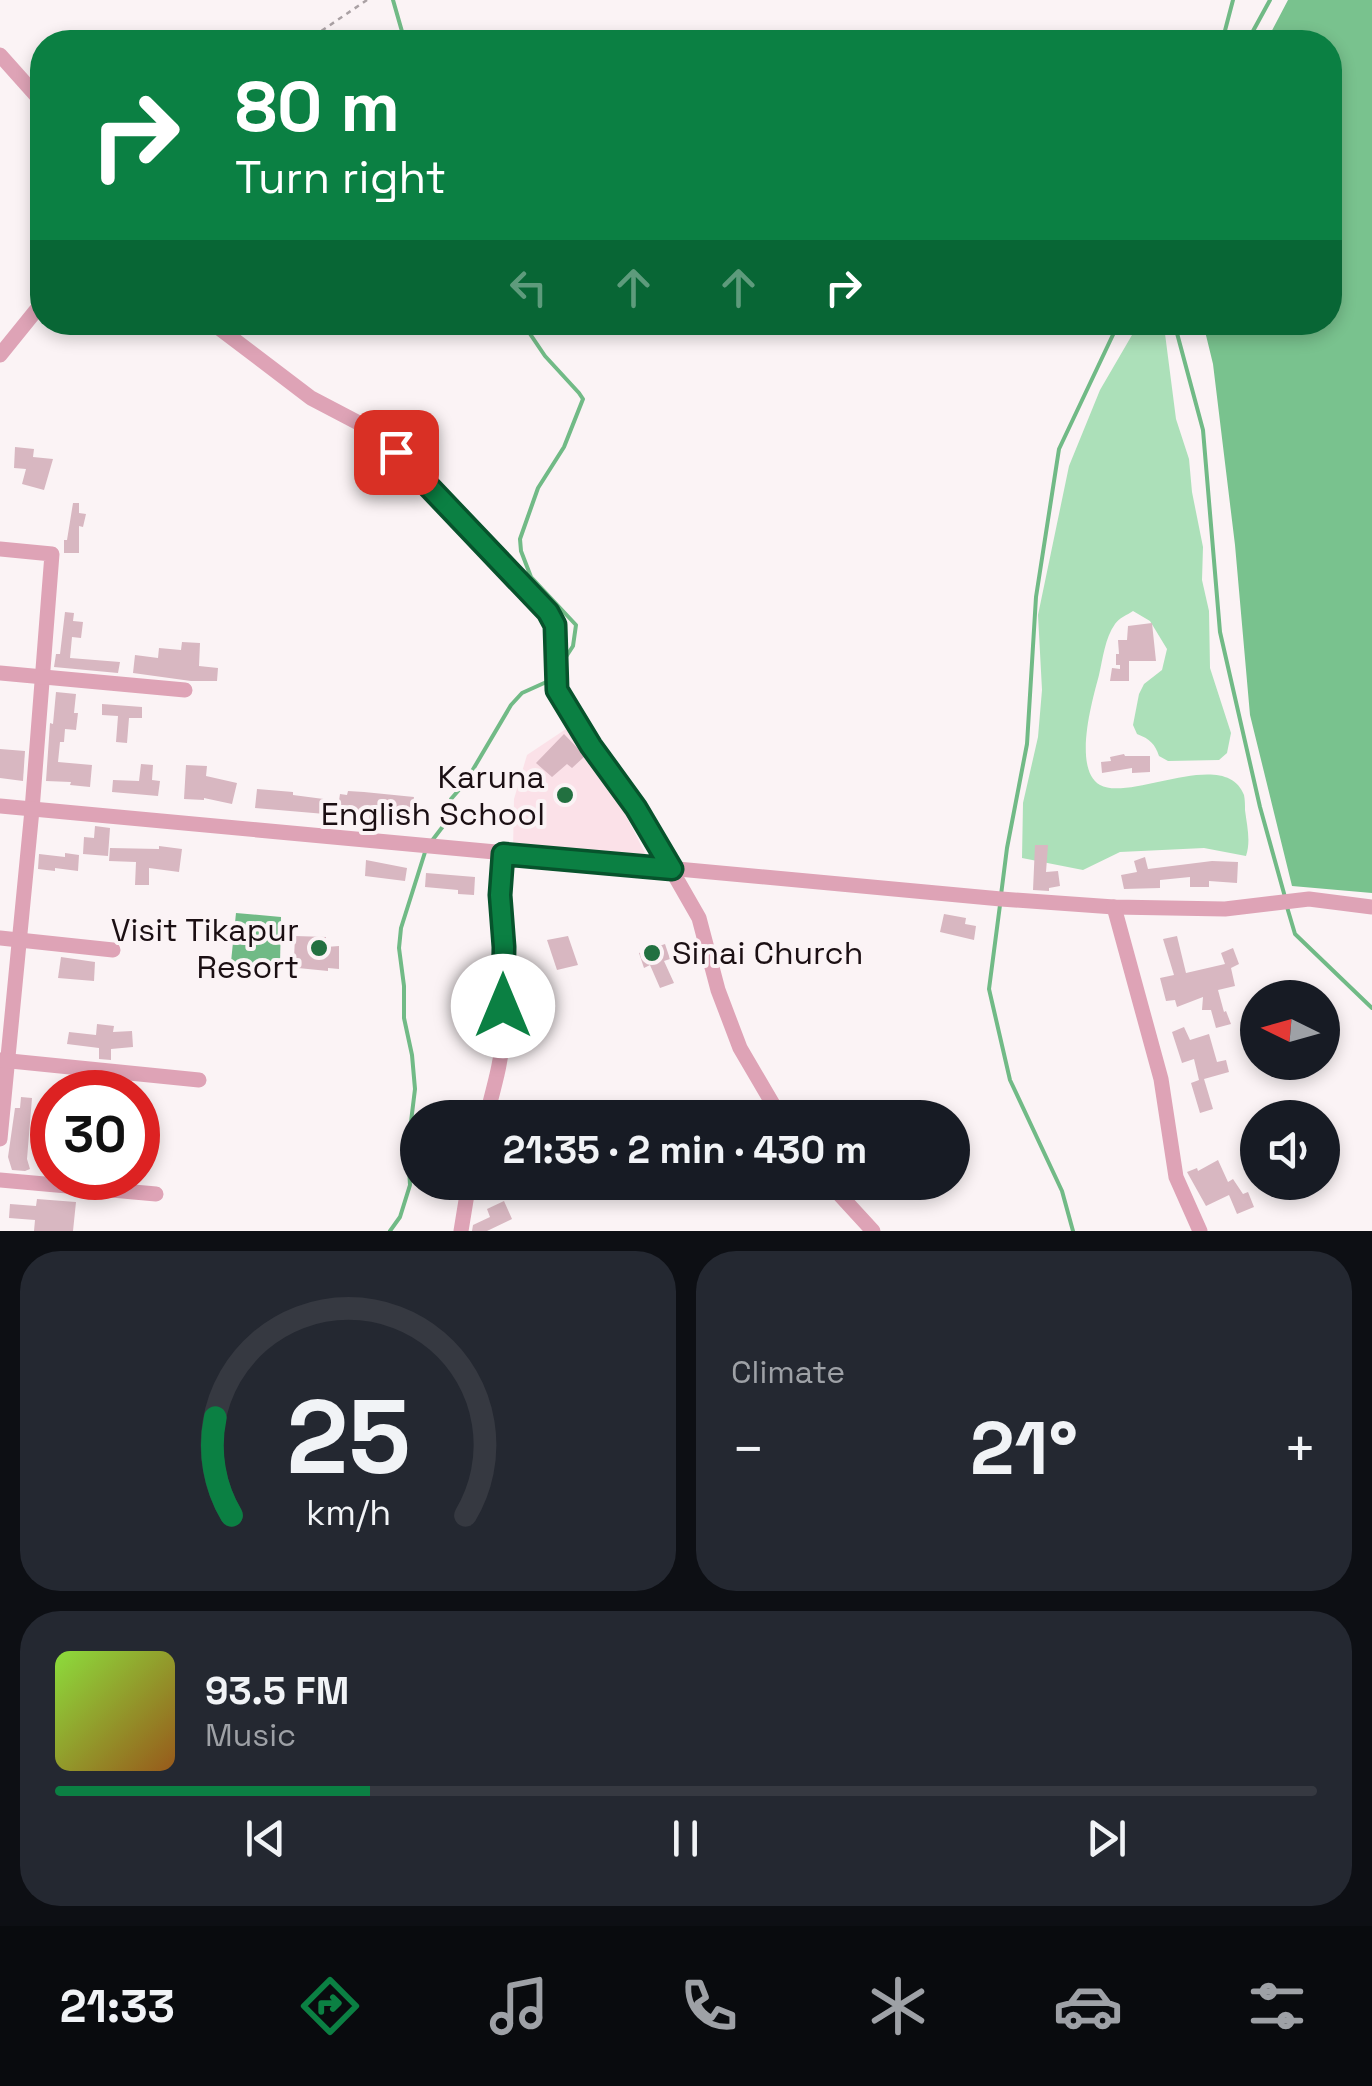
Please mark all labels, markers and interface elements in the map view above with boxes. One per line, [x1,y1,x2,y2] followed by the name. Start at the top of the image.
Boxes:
[235,62,400,151] text: 80 m
[70,70,200,200] icon: right
[235,149,446,206] text: Turn right
[501,260,556,315] icon: left
[606,260,661,315] icon: ahead
[711,260,766,315] icon: ahead
[816,260,871,315] icon: right
[354,410,439,495] pin
[369,425,424,480] icon: arrive
[321,757,545,834] place label: Karuna English School
[554,784,576,806] marker: Karuna English School
[111,910,299,987] place label: Visit Tikapur Resort
[672,933,863,973] place label: Sinai Church
[308,937,330,959] marker: Visit Tikapur Resort
[641,942,663,964] marker: Sinai Church
[451,954,555,1058] position arrow
[1240,980,1340,1080] north arrow
[1240,980,1340,1200] map controls
[30,1070,160,1200] speed limit sign: 30
[1240,1100,1340,1200] button: sound
[503,1126,867,1174] text: 21:35 · 2 min · 430 m
[731,1352,845,1392] text: Climate
[286,1371,410,1503] text: 25
[970,1400,1078,1496] text: 21°
[731,1414,765,1484] text: −
[1283,1414,1317,1484] text: +
[305,1490,391,1535] text: km/h
[205,1667,349,1715] text: 93.5 FM
[205,1715,296,1755] text: Music
[238,1811,293,1866] icon: previous
[658,1811,713,1866] icon: pause
[1079,1811,1134,1866] icon: next
[295,1971,365,2041] icon: directions
[484,1971,554,2041] icon: music
[674,1971,744,2041] icon: phone
[863,1971,933,2041] icon: climate
[1053,1971,1123,2041] icon: car
[1242,1971,1312,2041] icon: filters
[60,1978,175,2035] text: 21:33

